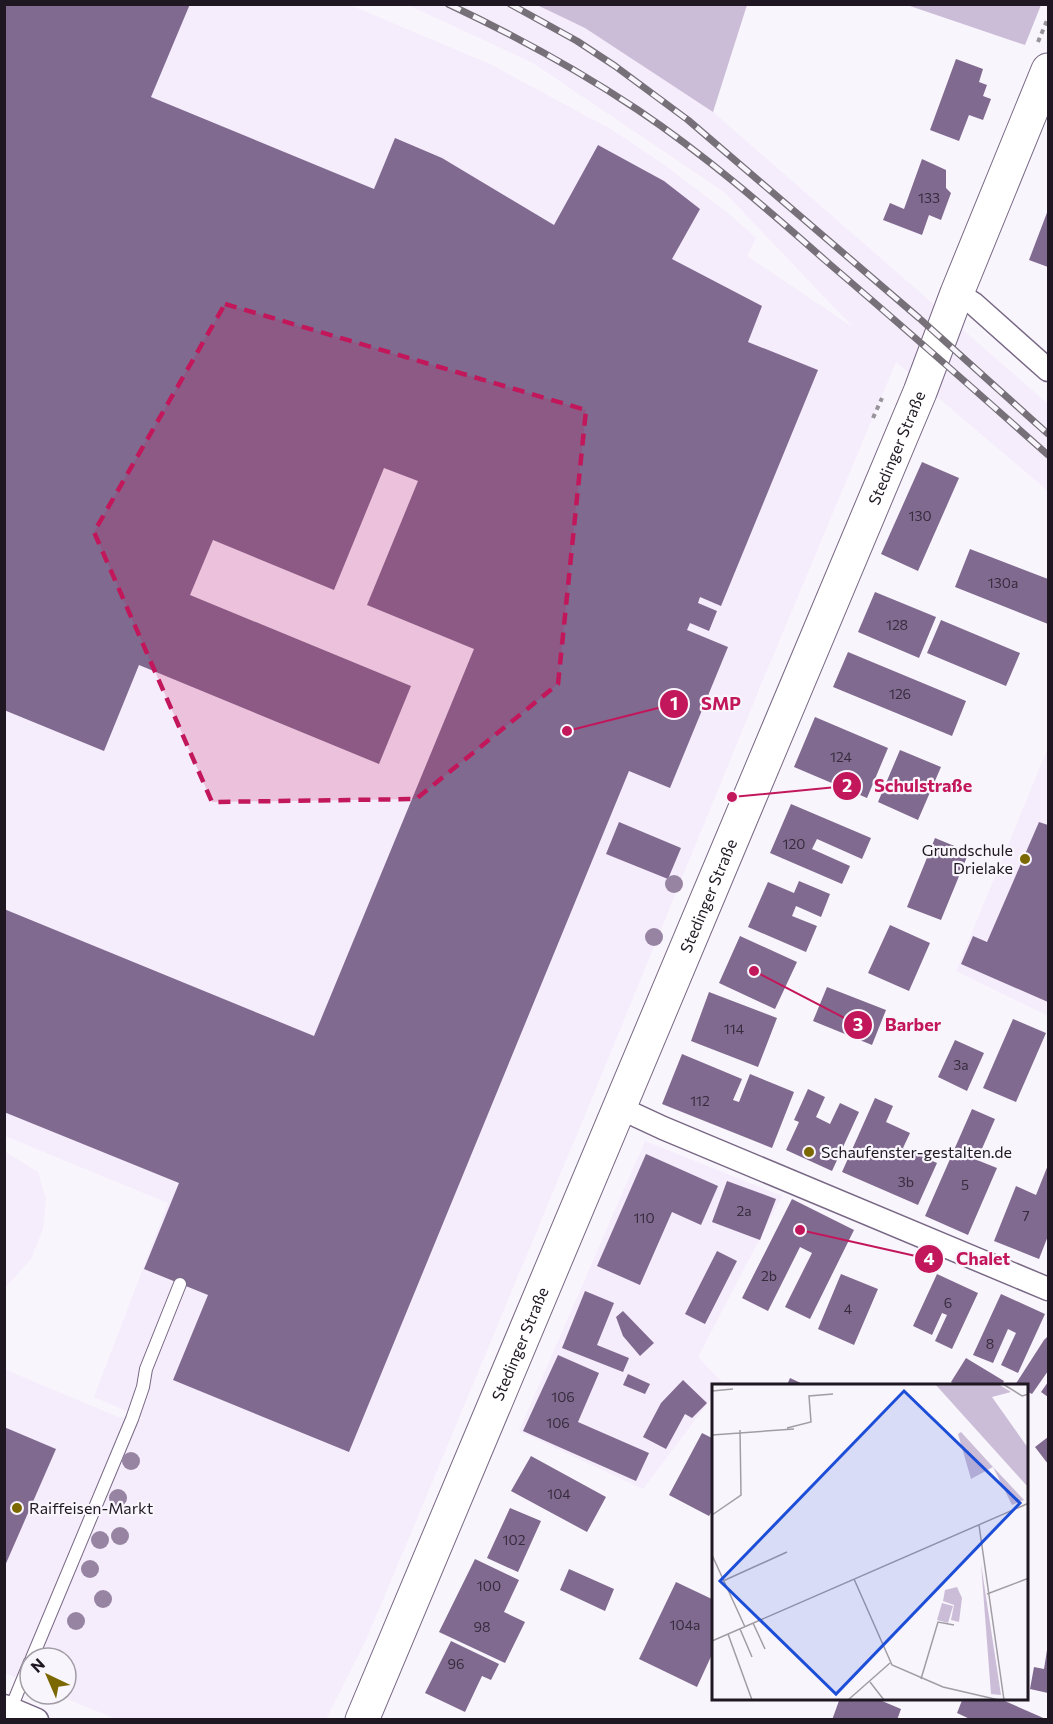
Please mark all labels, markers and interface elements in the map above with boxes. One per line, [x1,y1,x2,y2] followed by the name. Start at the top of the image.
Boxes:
[918,189,940,206] house number: 133
[864,388,928,507] street label: Stedinger Straße
[908,507,932,524] house number: 130
[988,574,1018,591] house number: 130a
[886,616,908,633] house number: 128
[889,685,911,702] house number: 126
[659,686,752,722] callout: SMP
[670,692,678,714] text: 1
[701,692,741,714] text: SMP
[830,748,853,765] house number: 124
[832,768,984,804] callout: Schulstraße
[842,774,852,796] text: 2
[874,774,972,796] text: Schulstraße
[783,835,805,852] house number: 120
[676,836,740,955] street label: Stedinger Straße
[922,840,1013,877] place label: Grundschule Drielake
[1018,852,1032,866] marker: Grundschule Drielake
[843,1007,953,1043] callout: Barber
[853,1013,863,1035] text: 3
[885,1013,942,1035] text: Barber
[724,1020,745,1037] house number: 114
[953,1056,969,1073] house number: 3a
[690,1092,710,1109] house number: 112
[821,1142,1012,1161] place label: Schaufenster-gestalten.de
[802,1145,816,1159] marker: Schaufenster-gestalten.de
[898,1173,914,1190] house number: 3b
[961,1176,969,1193] house number: 5
[736,1202,752,1219] house number: 2a
[1022,1207,1030,1224] house number: 7
[633,1209,655,1226] house number: 110
[914,1241,1022,1277] callout: Chalet
[923,1247,935,1269] text: 4
[956,1247,1010,1269] text: Chalet
[761,1267,777,1284] house number: 2b
[487,1284,552,1403] street label: Stedinger Straße
[944,1294,952,1311] house number: 6
[844,1300,853,1317] house number: 4
[986,1335,994,1352] house number: 8
[712,1384,1029,1700] inset map
[551,1388,575,1405] house number: 106
[546,1414,570,1431] house number: 106
[547,1485,571,1502] house number: 104
[29,1498,154,1517] place label: Raiffeisen-Markt
[10,1501,24,1515] marker: Raiffeisen-Markt
[503,1531,526,1548] house number: 102
[477,1577,501,1594] house number: 100
[670,1616,700,1633] house number: 104a
[474,1618,491,1635] house number: 98
[18,1646,78,1706] north arrow
[26,1654,48,1676] text: N
[448,1655,465,1672] house number: 96

